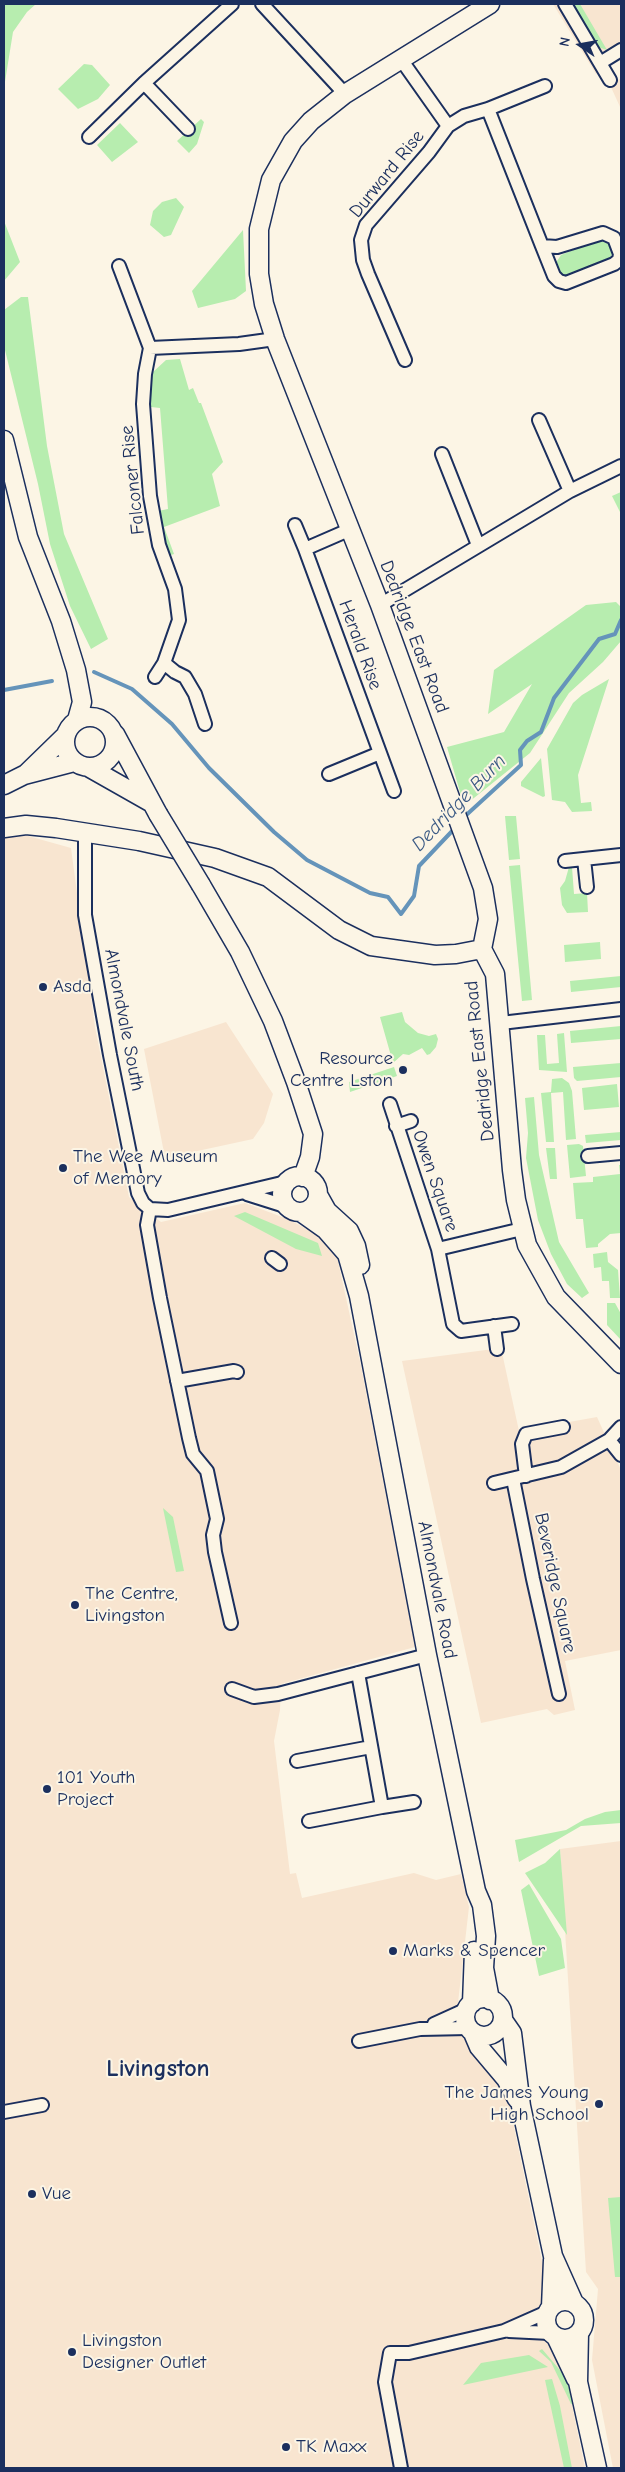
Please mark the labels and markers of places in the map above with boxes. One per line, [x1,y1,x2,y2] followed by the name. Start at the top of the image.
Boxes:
[53,976,92,998] place label: Asda
[37,981,49,993] marker: Asda
[290,1048,393,1092] place label: Resource Centre Lston
[397,1064,409,1076] marker: Resource Centre Lston
[73,1146,218,1190] place label: The Wee Museum of Memory
[57,1162,69,1174] marker: The Wee Museum of Memory
[85,1583,178,1627] place label: The Centre, Livingston
[69,1599,81,1611] marker: The Centre, Livingston
[57,1767,135,1811] place label: 101 Youth Project
[41,1783,53,1795] marker: 101 Youth Project
[403,1940,545,1962] place label: Marks & Spencer
[387,1945,399,1957] marker: Marks & Spencer
[445,2082,589,2126] place label: The James Young High School
[593,2098,605,2110] marker: The James Young High School
[42,2183,71,2205] place label: Vue
[26,2188,38,2200] marker: Vue
[82,2330,206,2374] place label: Livingston Designer Outlet
[66,2346,78,2358] marker: Livingston Designer Outlet
[296,2436,367,2458] place label: TK Maxx
[280,2441,292,2453] marker: TK Maxx

